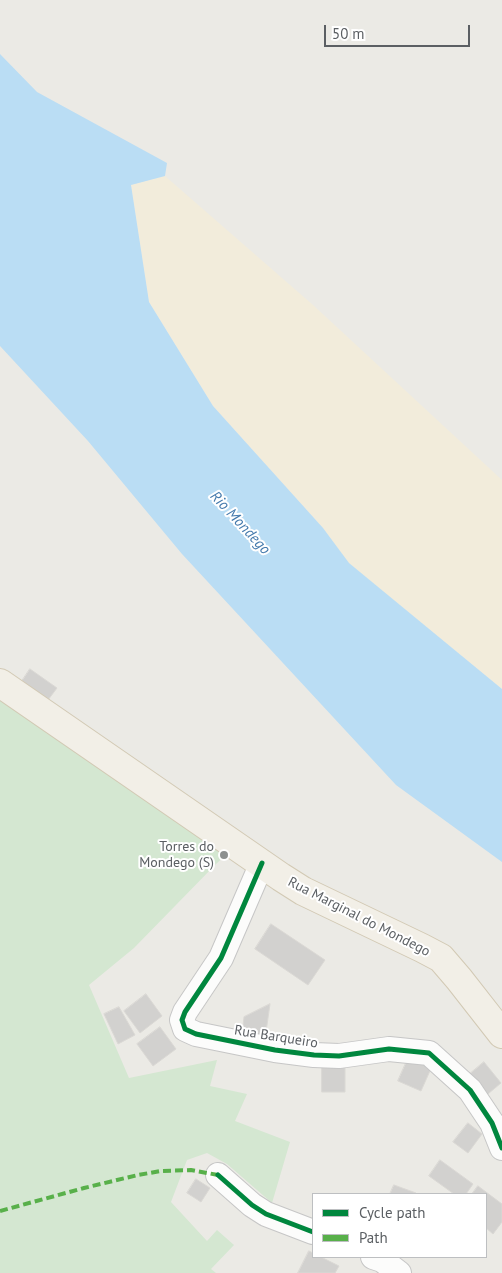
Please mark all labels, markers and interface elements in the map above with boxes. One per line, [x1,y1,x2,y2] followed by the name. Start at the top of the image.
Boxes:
[327,15,473,47] scale bar
[332,24,365,43] text: 50 m
[206,488,274,558] water label: Rio Mondego
[139,839,214,872] place label: Torres do Mondego (S)
[218,849,230,861] marker: Torres do Mondego (S)
[285,874,433,960] street label: Rua Marginal do Mondego
[233,1022,319,1052] street label: Rua Barqueiro
[312,1193,487,1258] legend
[359,1203,425,1222] text: Cycle path
[359,1228,388,1247] text: Path

